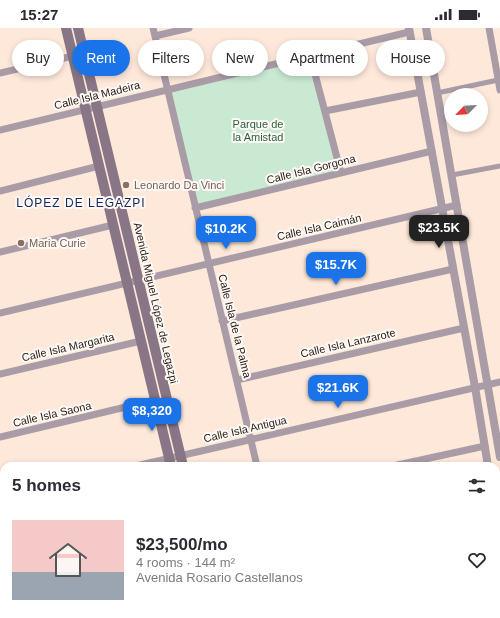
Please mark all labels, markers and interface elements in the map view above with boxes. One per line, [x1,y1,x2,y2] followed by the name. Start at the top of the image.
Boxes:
[20,6,58,23] text: 15:27
[12,40,64,76] chip: Buy
[72,40,130,76] chip: Rent
[138,40,204,76] chip: Filters
[212,40,268,76] chip: New
[276,40,368,76] chip: Apartment
[376,40,445,76] chip: House
[53,78,142,111] street label: Calle Isla Madeira
[444,88,488,132] north arrow
[444,88,488,132] map controls
[233,118,283,143] park label: Parque de la Amistad
[265,152,358,186] street label: Calle Isla Gorgona
[134,179,224,191] place label: Leonardo Da Vinci
[121,180,131,190] marker: Leonardo Da Vinci
[16,195,146,210] district label: LÓPEZ DE LEGAZPI
[276,211,362,243] street label: Calle Isla Caimán
[406,215,472,249] pin: $23.5K
[193,216,259,250] pin: $10.2K
[418,220,460,235] text: $23.5K
[132,221,180,385] street label: Avenida Miguel López de Legazpi
[205,221,247,236] text: $10.2K
[29,237,86,249] place label: Maria Curie
[16,238,26,248] marker: Maria Curie
[303,252,369,286] pin: $15.7K
[315,257,357,272] text: $15.7K
[216,273,254,380] street label: Calle Isla de la Palma
[299,326,397,360] street label: Calle Isla Lanzarote
[20,330,116,364] street label: Calle Isla Margarita
[305,375,371,409] pin: $21.6K
[317,380,359,395] text: $21.6K
[119,398,185,432] pin: $8,320
[12,399,93,429] street label: Calle Isla Saona
[132,403,172,418] text: $8,320
[202,413,289,444] street label: Calle Isla Antigua
[466,475,488,497] icon: filters
[12,476,81,495] text: 5 homes
[136,535,228,554] text: $23,500/mo
[44,536,92,584] icon: home
[466,549,488,571] icon: heart
[136,555,235,570] text: 4 rooms · 144 m²
[136,570,303,585] text: Avenida Rosario Castellanos

